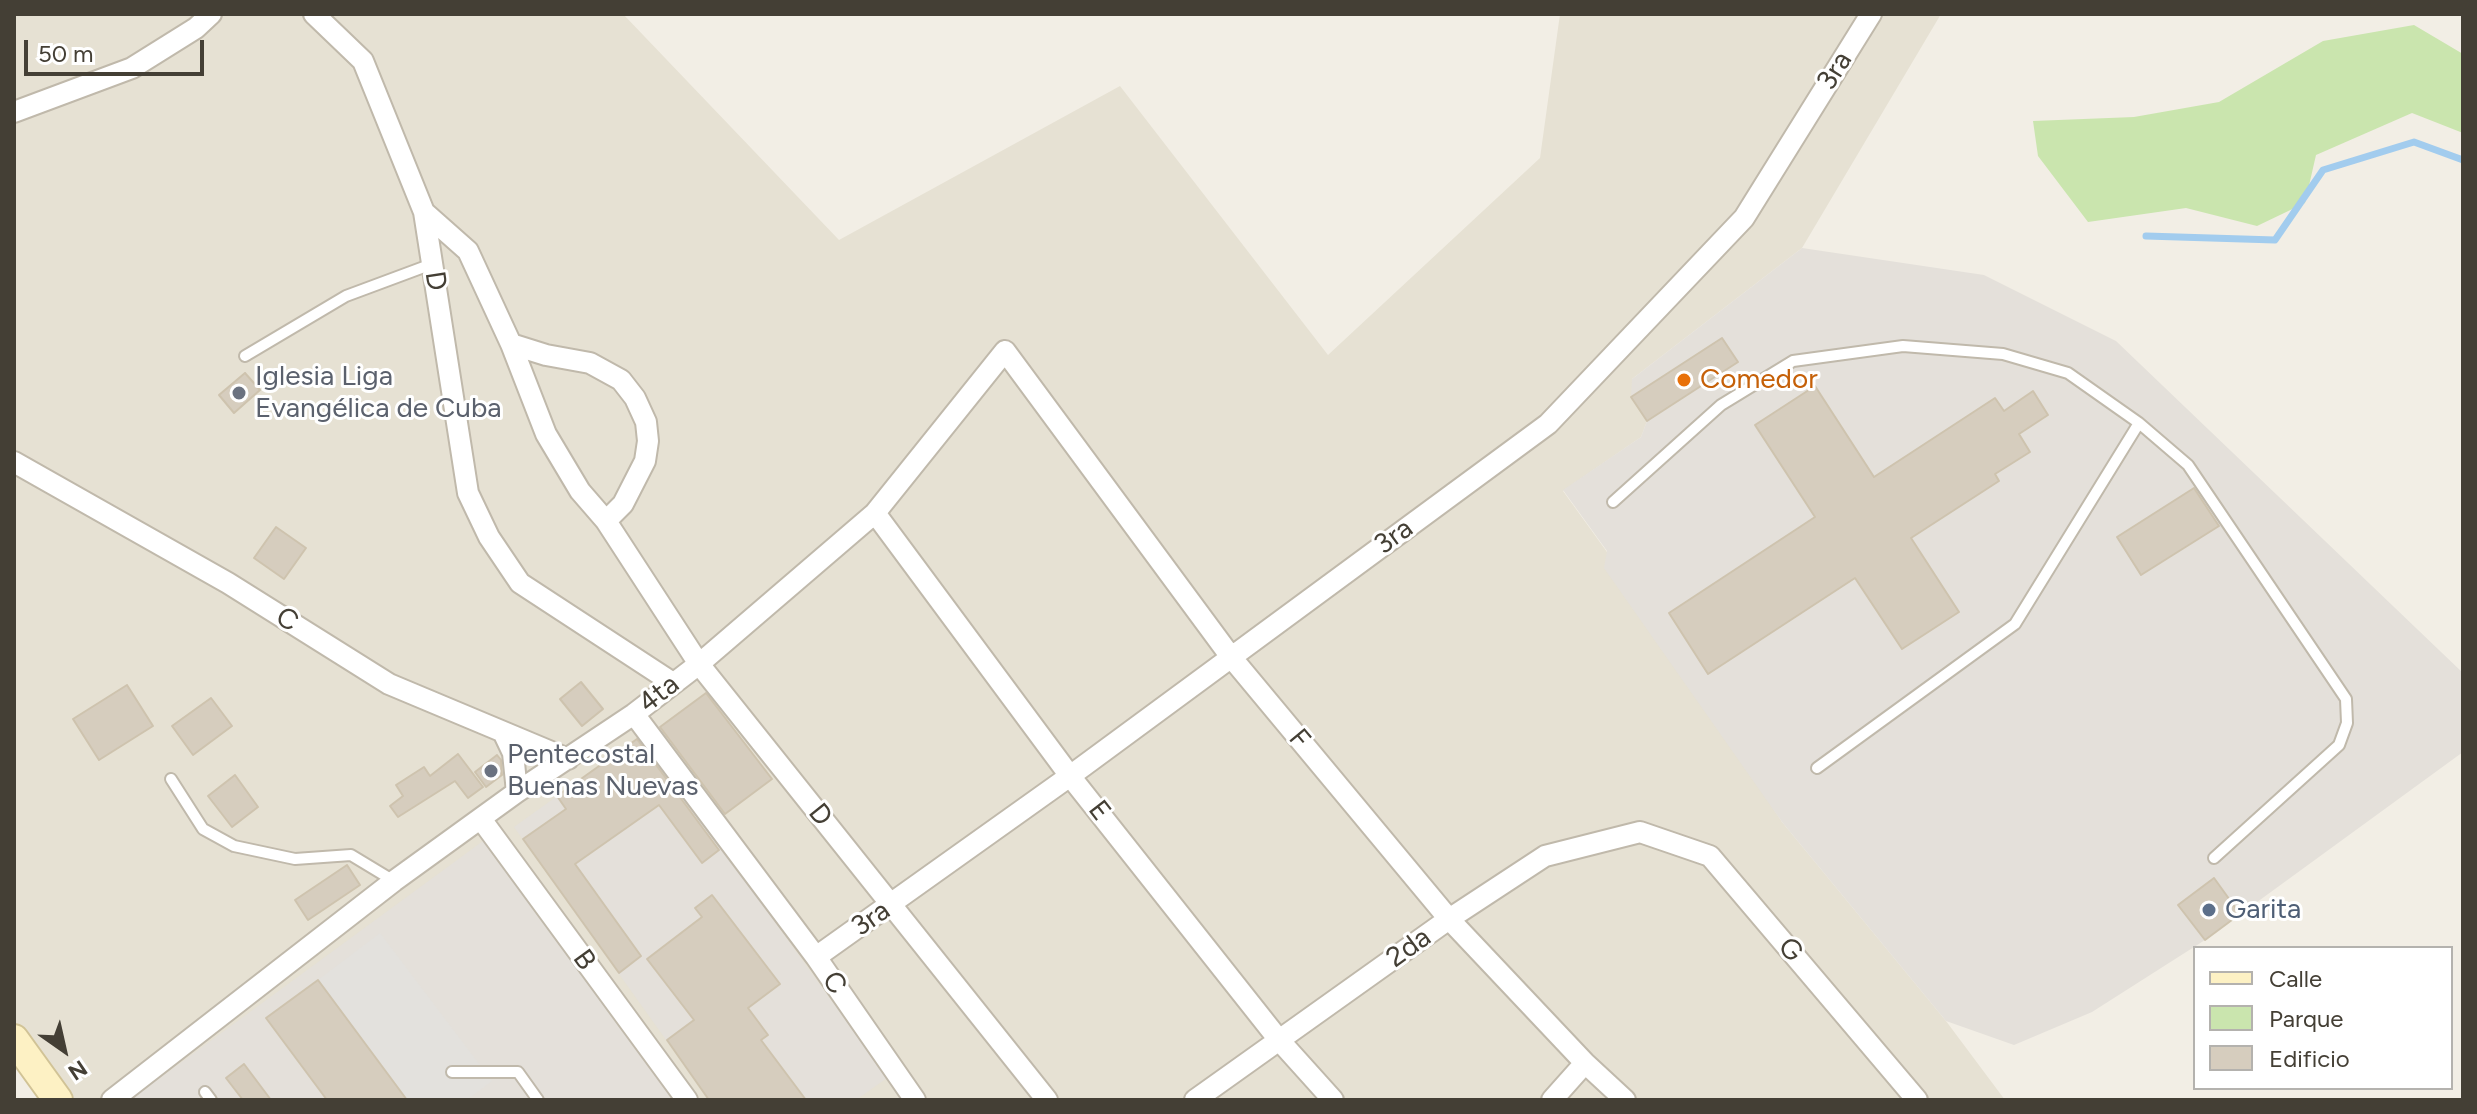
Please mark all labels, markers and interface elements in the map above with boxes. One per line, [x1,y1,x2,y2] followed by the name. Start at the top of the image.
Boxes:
[28,24,208,74] scale bar
[38,39,94,68] text: 50 m
[1810,46,1860,96] street label: 3ra
[417,269,453,293] street label: D
[255,360,502,426] place label: Iglesia Liga Evangélica de Cuba
[1700,363,1818,397] place label: Comedor
[1675,371,1693,389] marker: Comedor
[230,384,248,402] marker: Iglesia Liga Evangélica de Cuba
[1368,512,1420,562] street label: 3ra
[270,600,304,640] street label: C
[632,668,686,720] street label: 4ta
[1281,722,1317,756] street label: F
[507,738,699,804] place label: Pentecostal Buenas Nuevas
[482,762,500,780] marker: Pentecostal Buenas Nuevas
[1081,794,1117,828] street label: E
[801,797,839,833] street label: D
[2225,893,2301,927] place label: Garita
[845,894,897,944] street label: 3ra
[2200,901,2218,919] marker: Garita
[1380,921,1438,975] street label: 2da
[1770,931,1810,969] street label: G
[565,943,603,977] street label: B
[2193,946,2453,1090] legend
[2269,964,2322,993] text: Calle
[814,965,854,1001] street label: C
[2269,1004,2343,1033] text: Parque
[24,1010,104,1090] north arrow
[2269,1044,2350,1073] text: Edificio
[63,1054,92,1086] text: N

